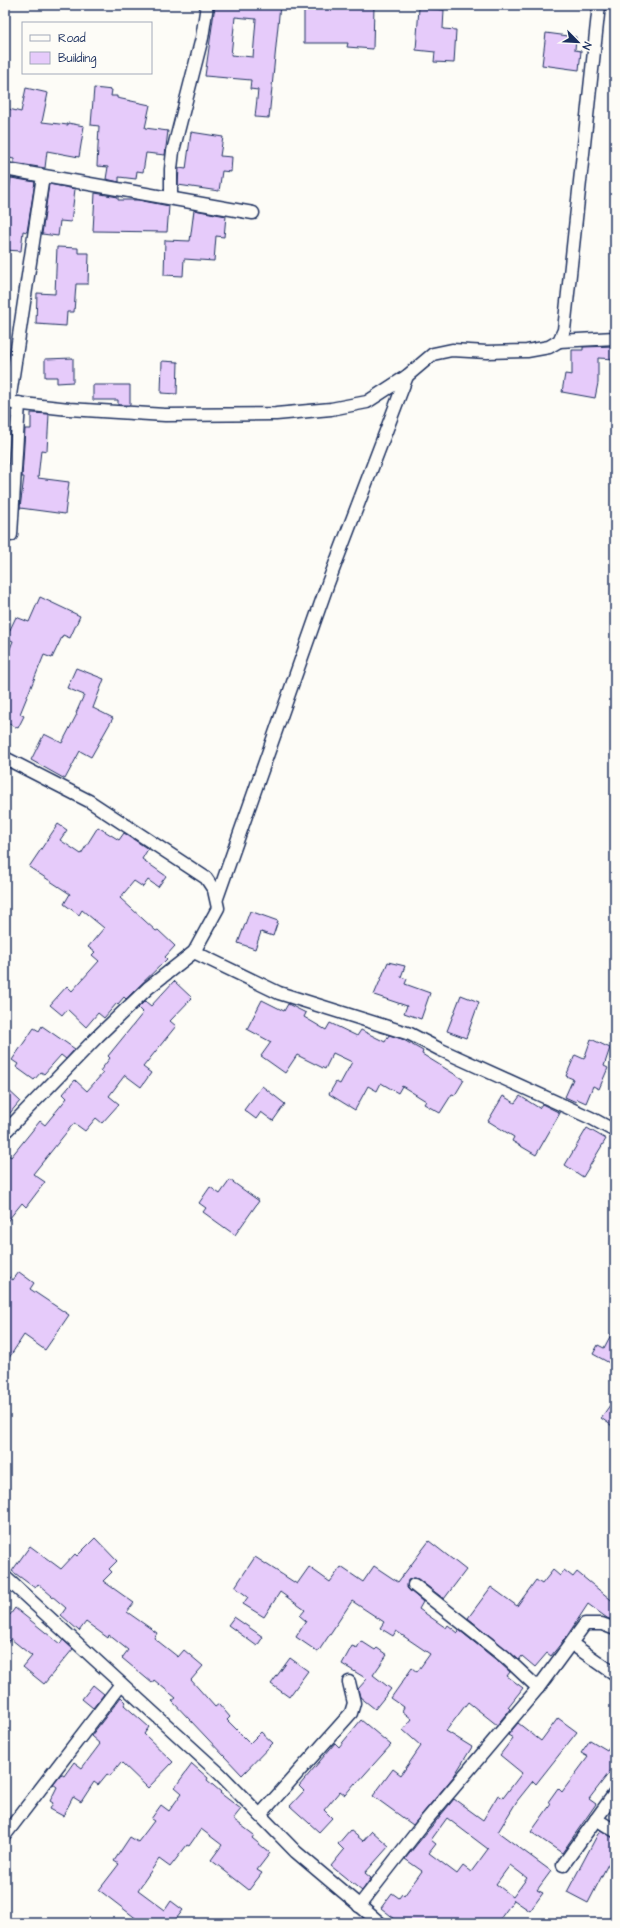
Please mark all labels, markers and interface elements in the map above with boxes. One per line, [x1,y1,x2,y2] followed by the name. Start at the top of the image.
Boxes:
[22,22,152,74] legend
[558,22,598,62] north arrow
[58,30,86,47] text: Road
[578,40,595,52] text: N
[58,50,96,68] text: Building

